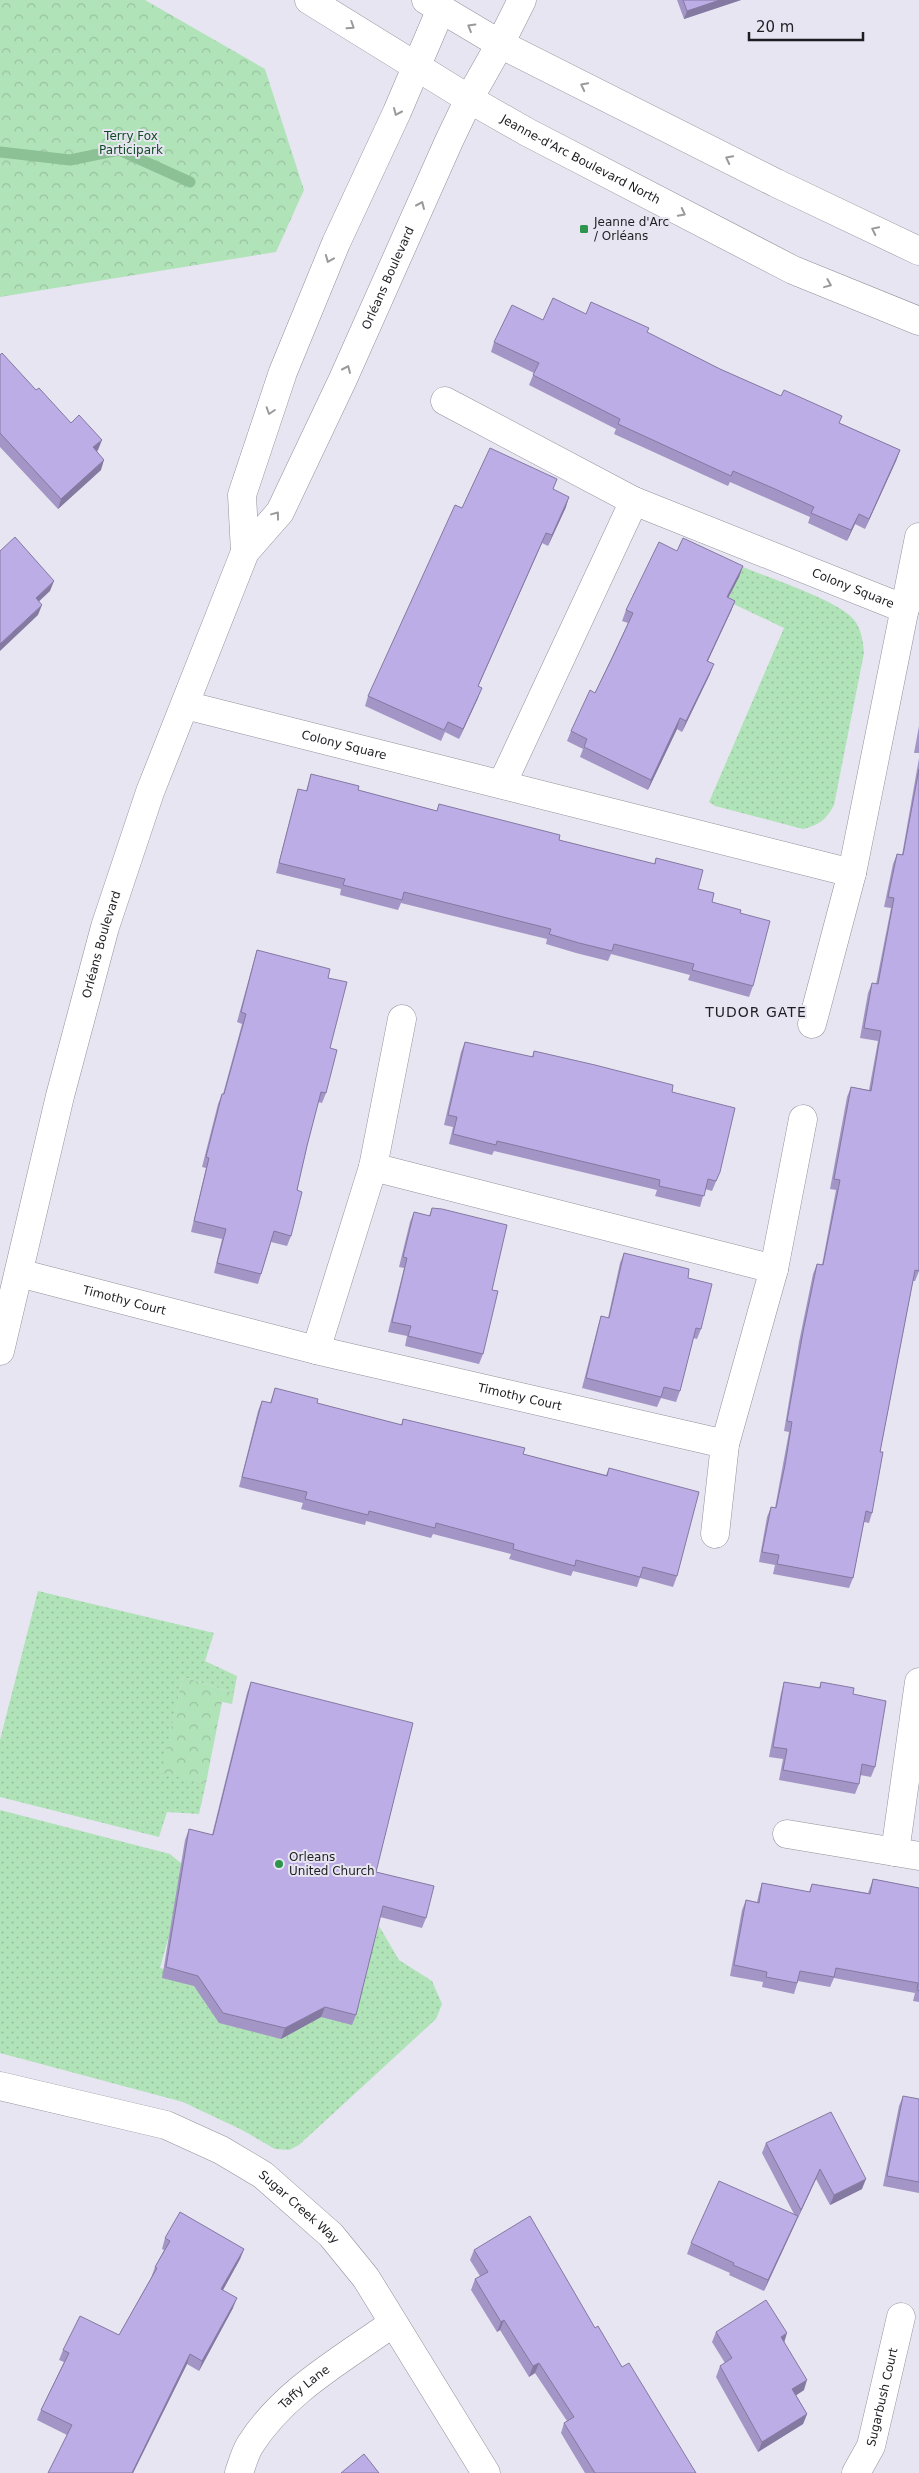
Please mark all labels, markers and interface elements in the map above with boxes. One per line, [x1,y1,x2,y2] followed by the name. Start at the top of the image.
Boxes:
[749,10,863,42] scale bar
[756,18,794,36] text: 20 m
[345,20,354,29] one-way arrow
[467,23,476,33] one-way arrow
[580,82,589,92] one-way arrow
[392,107,403,116] one-way arrow
[498,111,662,207] street label: Jeanne-d'Arc Boulevard North
[99,129,163,157] park label: Terry Fox Participark
[725,155,734,165] one-way arrow
[415,201,425,210] one-way arrow
[677,206,686,216] one-way arrow
[593,215,669,243] place label: Jeanne d'Arc / Orléans
[578,223,590,235] marker: Jeanne d'Arc / Orléans
[359,225,417,332] street label: Orléans Boulevard
[871,226,880,236] one-way arrow
[324,254,335,263] one-way arrow
[823,278,832,288] one-way arrow
[341,365,352,374] one-way arrow
[266,406,276,414] one-way arrow
[271,512,279,521] one-way arrow
[810,566,896,611] street label: Colony Square
[300,728,388,762] street label: Colony Square
[79,889,124,1000] street label: Orléans Boulevard
[704,1004,807,1020] district label: TUDOR GATE
[80,1283,168,1318] street label: Timothy Court
[476,1380,563,1413] street label: Timothy Court
[289,1850,375,1878] place label: Orleans United Church
[273,1858,285,1870] marker: Orleans United Church
[256,2167,342,2246] street label: Sugar Creek Way
[864,2346,901,2448] street label: Sugarbush Court
[275,2362,332,2412] street label: Taffy Lane

